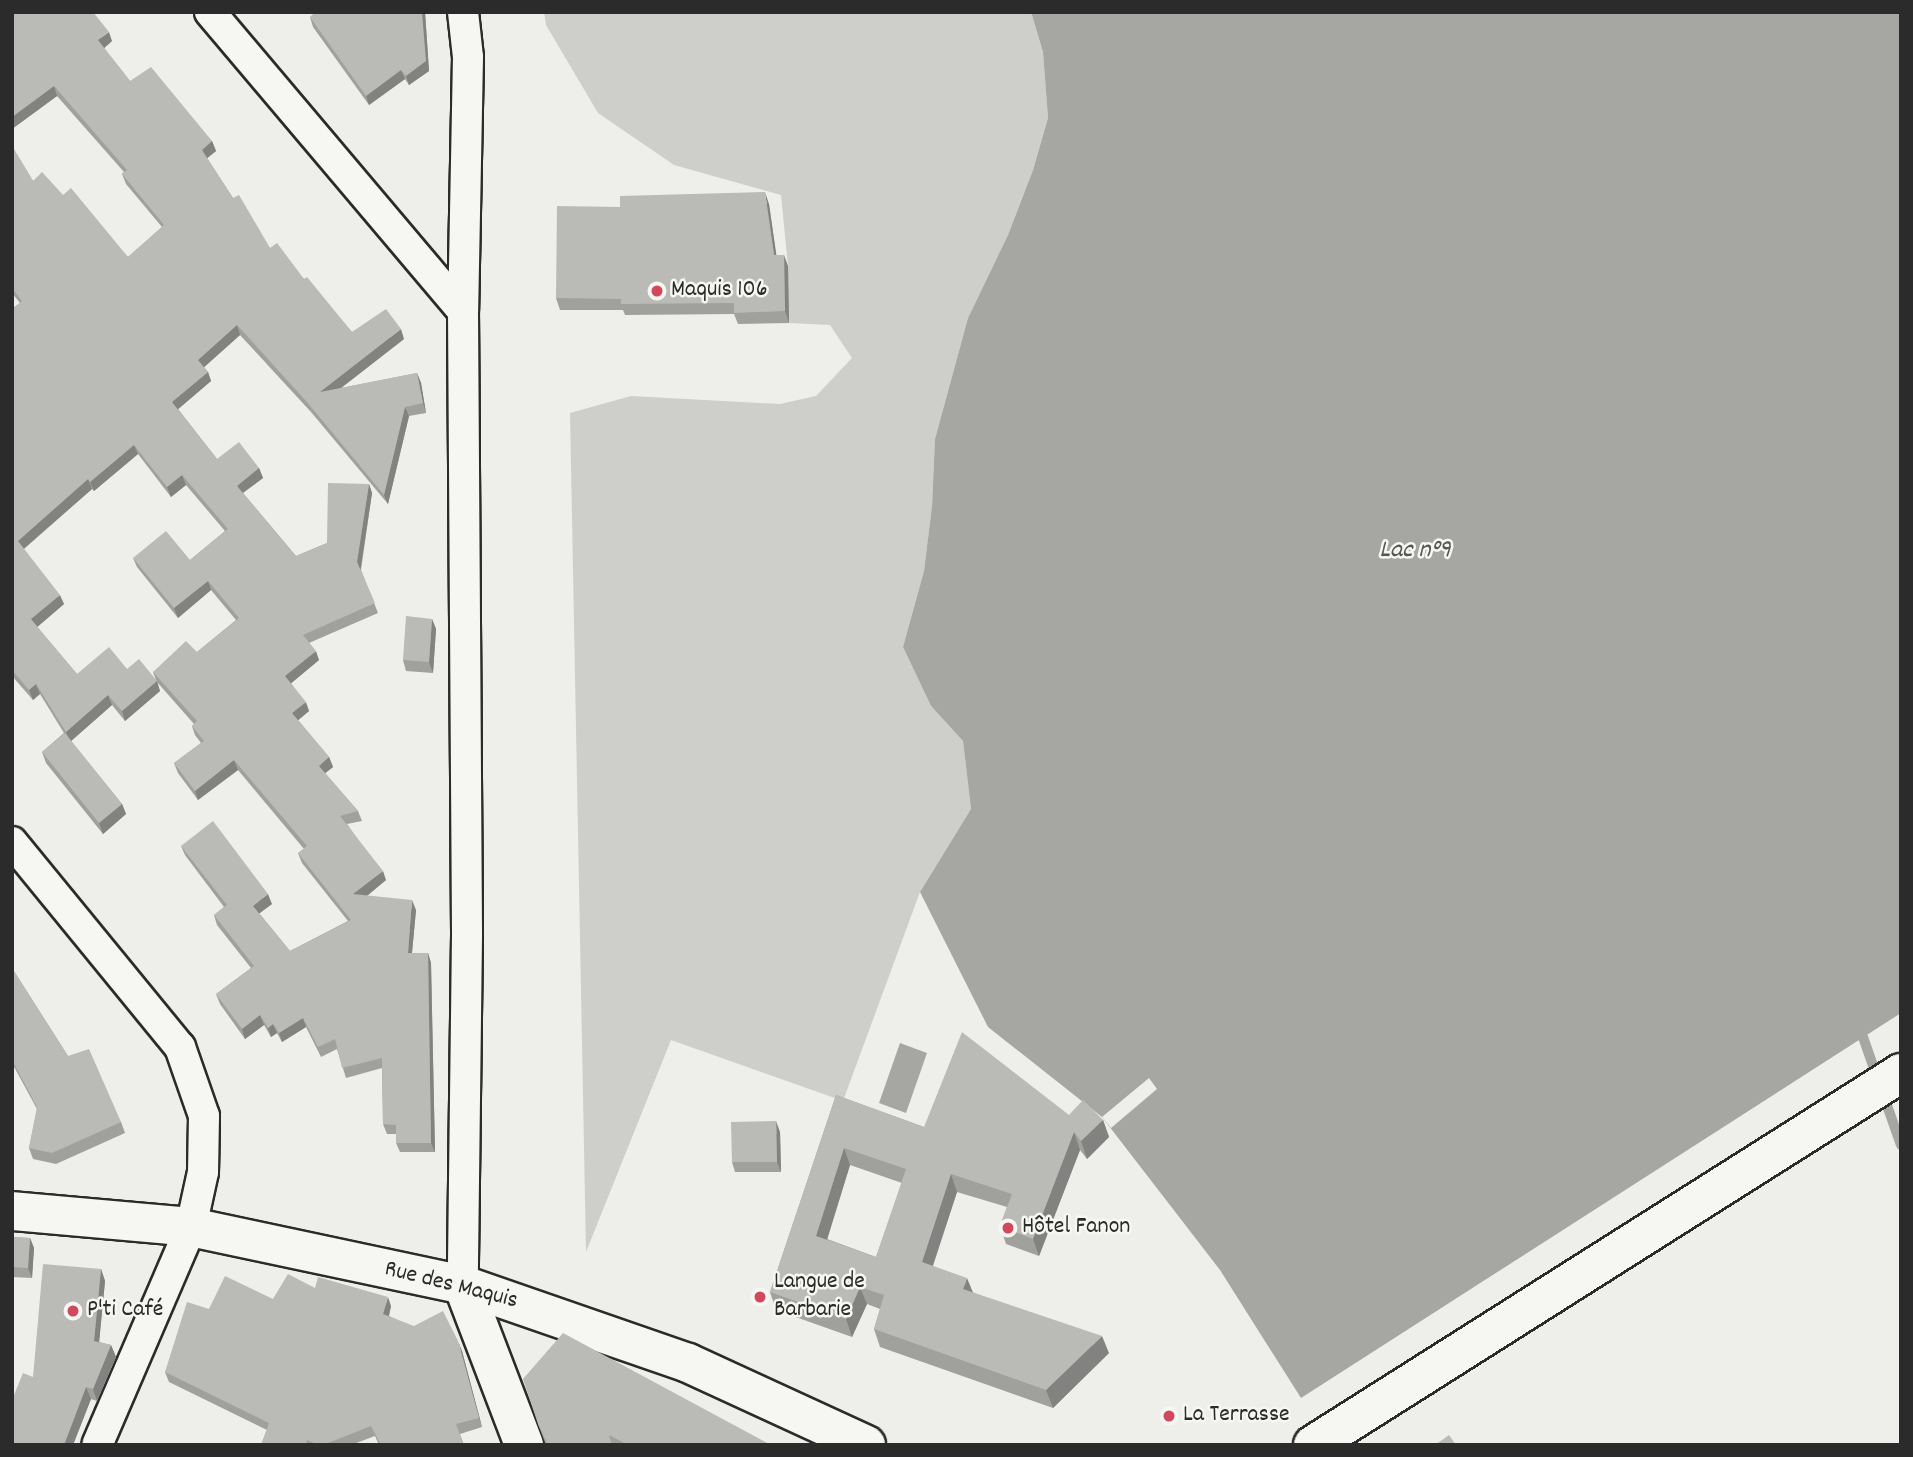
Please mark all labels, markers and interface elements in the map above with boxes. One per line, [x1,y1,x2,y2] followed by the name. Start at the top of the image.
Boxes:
[671,277,767,305] place label: Maquis 106
[649,283,665,299] marker: Maquis 106
[1379,535,1451,567] water label: Lac n°9
[1022,1214,1130,1242] place label: Hôtel Fanon
[1000,1220,1016,1236] marker: Hôtel Fanon
[381,1256,521,1316] street label: Rue des Maquis
[774,1269,865,1325] place label: Langue de Barbarie
[752,1289,768,1305] marker: Langue de Barbarie
[87,1297,163,1325] place label: P'ti Café
[65,1303,81,1319] marker: P'ti Café
[1183,1402,1290,1430] place label: La Terrasse
[1161,1408,1177,1424] marker: La Terrasse

